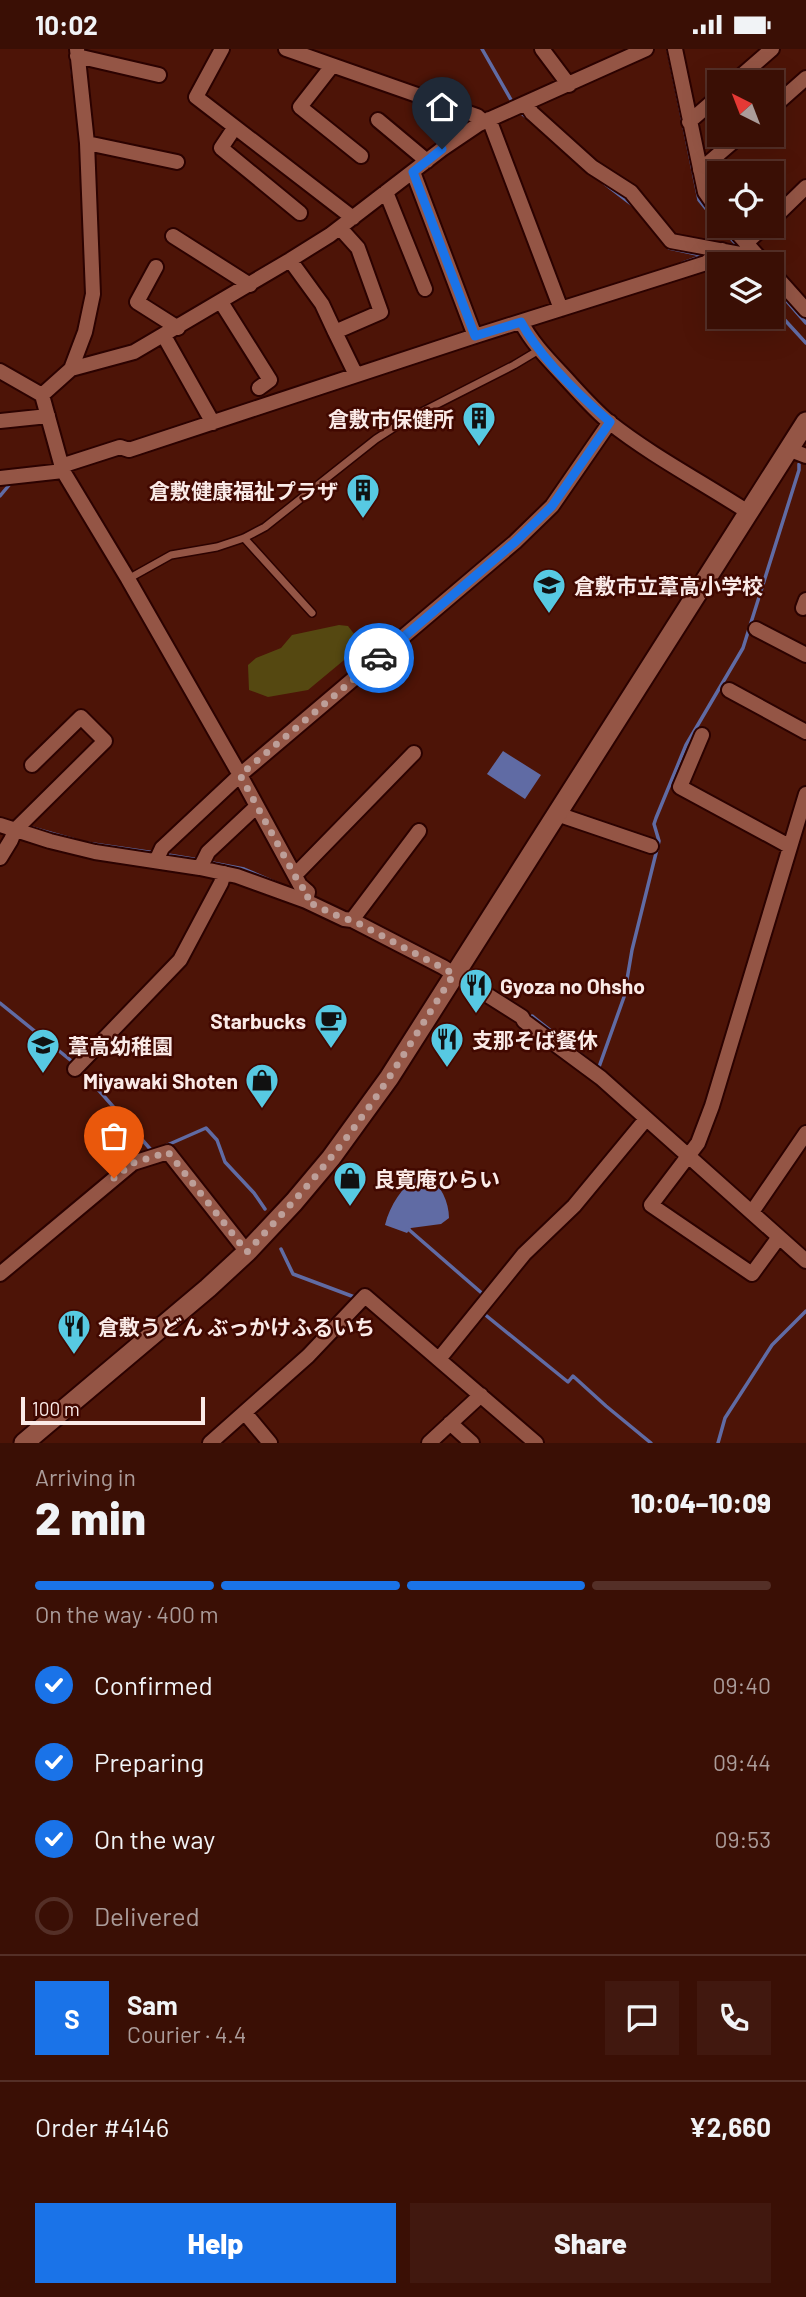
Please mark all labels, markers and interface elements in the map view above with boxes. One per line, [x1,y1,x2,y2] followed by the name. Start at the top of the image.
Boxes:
[35,9,98,40] text: 10:02
[707,70,784,147] north arrow
[707,70,784,329] map controls
[412,77,472,149] pin
[423,88,461,126] icon: home
[707,161,784,238] button: locate
[707,252,784,329] button: layers
[460,399,498,448] building icon: 倉敷市保健所
[328,406,454,431] place label: 倉敷市保健所
[344,471,382,520] building icon: 倉敷健康福祉プラザ
[149,478,338,503] place label: 倉敷健康福祉プラザ
[530,566,568,615] school or university icon: 倉敷市立葦高小学校
[574,573,763,598] place label: 倉敷市立葦高小学校
[344,623,414,693] courier
[360,639,398,677] icon: car
[457,966,495,1015] restaurant icon: Gyoza no Ohsho
[500,973,645,998] place label: Gyoza no Ohsho
[312,1001,350,1050] cafe icon: Starbucks
[210,1008,306,1033] place label: Starbucks
[428,1020,466,1069] restaurant icon: 支那そば餐休
[24,1026,62,1075] school or university icon: 葦高幼稚園
[472,1027,598,1052] place label: 支那そば餐休
[68,1033,173,1058] place label: 葦高幼稚園
[243,1061,281,1110] shop icon: Miyawaki Shoten
[83,1068,238,1093] place label: Miyawaki Shoten
[84,1106,144,1178] pin
[95,1117,133,1155] icon: bag
[331,1159,369,1208] shop icon: 良寛庵ひらい
[374,1166,500,1191] place label: 良寛庵ひらい
[55,1307,93,1356] restaurant icon: 倉敷うどん ぶっかけふるいち
[98,1314,375,1339] place label: 倉敷うどん ぶっかけふるいち
[21,1394,205,1426] scale bar
[32,1397,80,1420] text: 100 m
[35,1463,136,1491] text: Arriving in
[631,1487,771,1518] text: 10:04–10:09
[35,1489,146,1544] text: 2 min
[35,1600,219,1628] text: On the way · 400 m
[35,1666,73,1704] icon: check
[94,1669,213,1700] text: Confirmed
[713,1671,771,1699] text: 09:40
[35,1743,73,1781] icon: check
[94,1746,204,1777] text: Preparing
[713,1748,771,1776] text: 09:44
[35,1820,73,1858] icon: check
[94,1823,215,1854] text: On the way
[715,1825,771,1853] text: 09:53
[94,1900,200,1931] text: Delivered
[605,1981,679,2055] button: chat
[697,1981,771,2055] button: phone
[127,1989,178,2020] text: Sam
[64,2003,80,2034] text: S
[127,2020,246,2048] text: Courier · 4.4
[35,2111,169,2142] text: Order #4146
[689,2111,771,2142] text: ¥2,660
[35,2203,396,2283] button: Help
[410,2203,771,2283] button: Share

